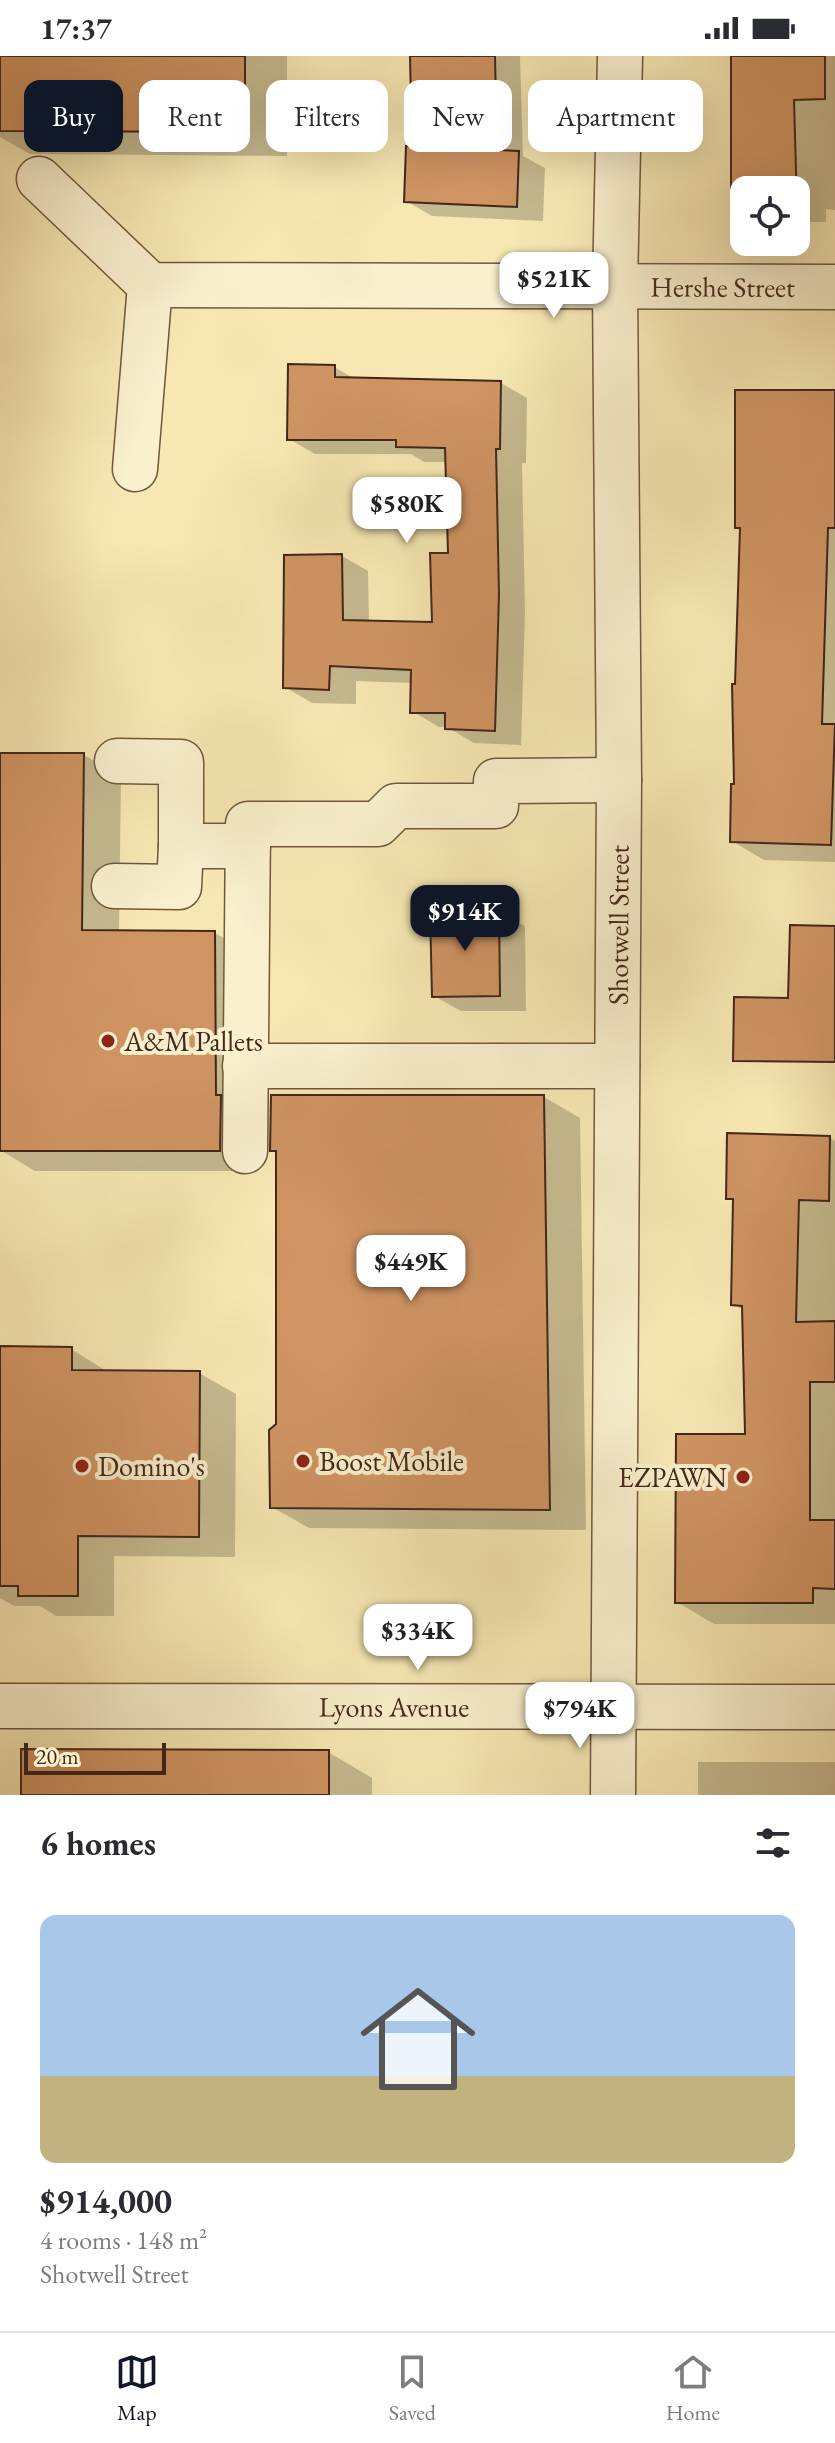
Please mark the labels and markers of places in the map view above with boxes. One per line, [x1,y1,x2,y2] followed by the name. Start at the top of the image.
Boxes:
[498,252,610,320] pin: $521K
[351,477,463,545] pin: $580K
[409,885,521,953] pin: $914K
[123,1023,263,1059] place label: A&M Pallets
[99,1032,117,1050] marker: A&M Pallets
[355,1235,467,1303] pin: $449K
[319,1443,464,1479] place label: Boost Mobile
[98,1448,205,1484] place label: Domino's
[294,1452,312,1470] marker: Boost Mobile
[73,1457,91,1475] marker: Domino's
[618,1459,727,1495] place label: EZPAWN
[734,1468,752,1486] marker: EZPAWN
[362,1604,474,1672] pin: $334K
[524,1682,636,1750] pin: $794K

